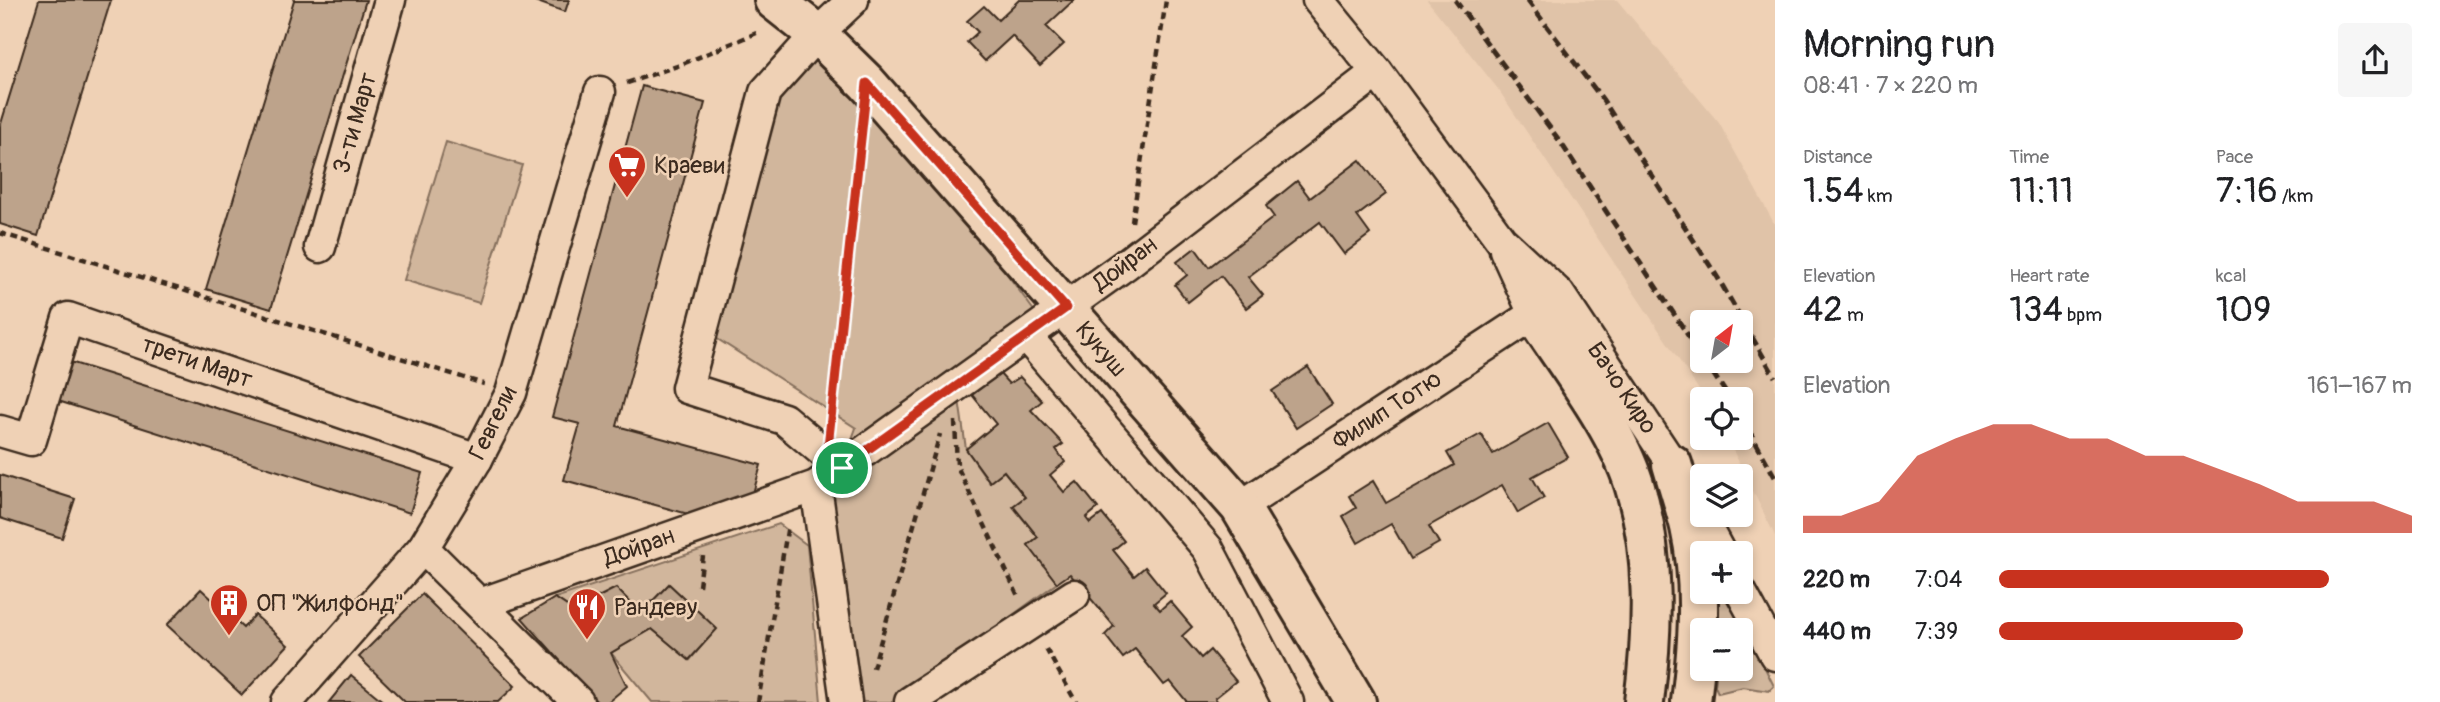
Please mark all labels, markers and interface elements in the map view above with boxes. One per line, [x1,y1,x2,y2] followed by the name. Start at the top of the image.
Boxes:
[1803,21,1995,69] text: Morning run
[2338,23,2412,97] button: share
[327,69,383,177] street label: 3-ти Март
[1803,71,1978,100] text: 08:41 · 7 × 220 m
[606,144,648,199] supermarket icon: Краеви
[1803,145,1872,169] text: Distance
[2009,145,2049,169] text: Time
[2216,145,2253,169] text: Pace
[654,151,725,180] place label: Краеви
[1803,169,1864,213] text: 1.54
[2009,169,2073,213] text: 11:11
[2216,169,2278,213] text: 7:16
[1864,184,1893,208] text: km
[2278,184,2313,208] text: /km
[1086,230,1163,298] street label: Дойран
[1803,264,1875,288] text: Elevation
[2009,264,2089,288] text: Heart rate
[2216,264,2247,288] text: kcal
[1803,288,1843,332] text: 42
[2009,288,2063,332] text: 134
[2216,288,2271,332] text: 109
[1843,303,1864,327] text: m
[2063,303,2102,327] text: bpm
[1690,310,1754,373] north arrow
[1690,310,1753,681] map controls
[1069,315,1133,383] street label: Кукуш
[138,330,256,394] street label: трети Март
[1581,337,1663,440] street label: Бачо Киро
[1327,364,1447,456] street label: Филип Тотю
[1803,371,1891,400] text: Elevation
[2307,371,2412,400] text: 161–167 m
[463,381,523,465] street label: Гевгели
[1690,387,1753,450] button: locate
[812,438,872,498] pin
[823,449,861,487] icon: arrive
[1690,464,1753,527] button: layers
[599,521,678,573] street label: Дойран
[1690,541,1753,604] button: +
[1803,565,1870,594] text: 220 m
[1915,565,1962,594] text: 7:04
[208,582,250,637] building icon: ОП "Жилфонд"
[566,586,608,641] restaurant icon: Рандеву
[256,589,404,618] place label: ОП "Жилфонд"
[614,593,697,622] place label: Рандеву
[1803,617,1871,646] text: 440 m
[1915,617,1958,646] text: 7:39
[1690,618,1753,681] button: −

